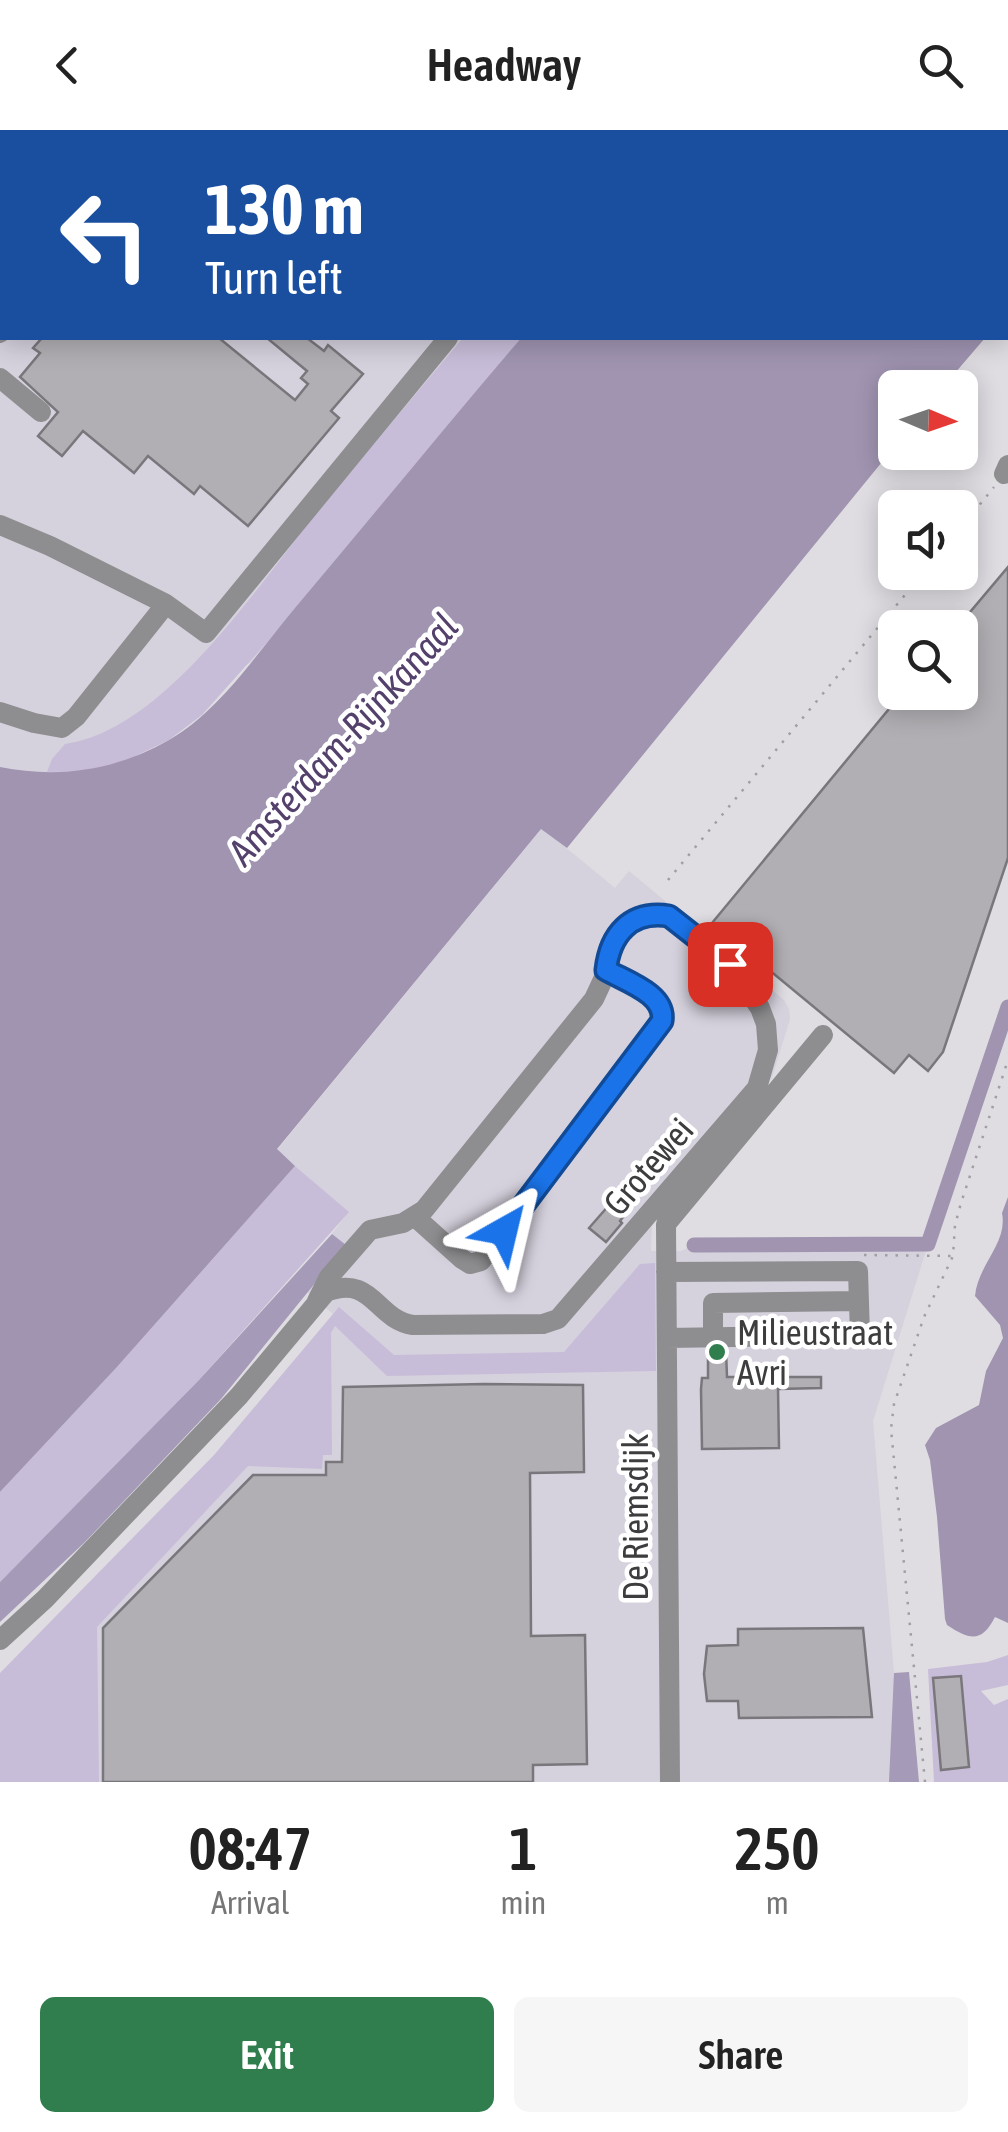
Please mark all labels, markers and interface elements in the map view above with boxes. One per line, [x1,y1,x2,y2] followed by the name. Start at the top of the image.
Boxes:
[40,38,95,93] icon: back
[913,38,968,93] icon: search
[427,39,581,91] text: Headway
[205,169,364,249] text: 130 m
[40,170,170,300] icon: left
[205,252,343,304] text: Turn left
[878,370,978,470] north arrow
[878,370,978,710] map controls
[878,490,978,590] button: sound
[219,605,467,874] water label: Amsterdam-Rijnkanaal
[878,610,978,710] button: search
[688,922,773,1007] pin
[703,937,758,992] icon: arrive
[595,1109,701,1223] street label: Grotewei
[452,1179,556,1283] position arrow
[737,1312,893,1392] place label: Milieustraat Avri
[706,1341,728,1363] marker: Milieustraat Avri
[615,1433,655,1601] street label: De Riemsdijk
[188,1814,312,1883] text: 08:47
[509,1814,538,1883] text: 1
[735,1814,819,1883] text: 250
[211,1884,289,1921] text: Arrival
[500,1884,546,1921] text: min
[766,1884,789,1921] text: m
[40,1997,494,2112] button: Exit
[514,1997,968,2112] button: Share

